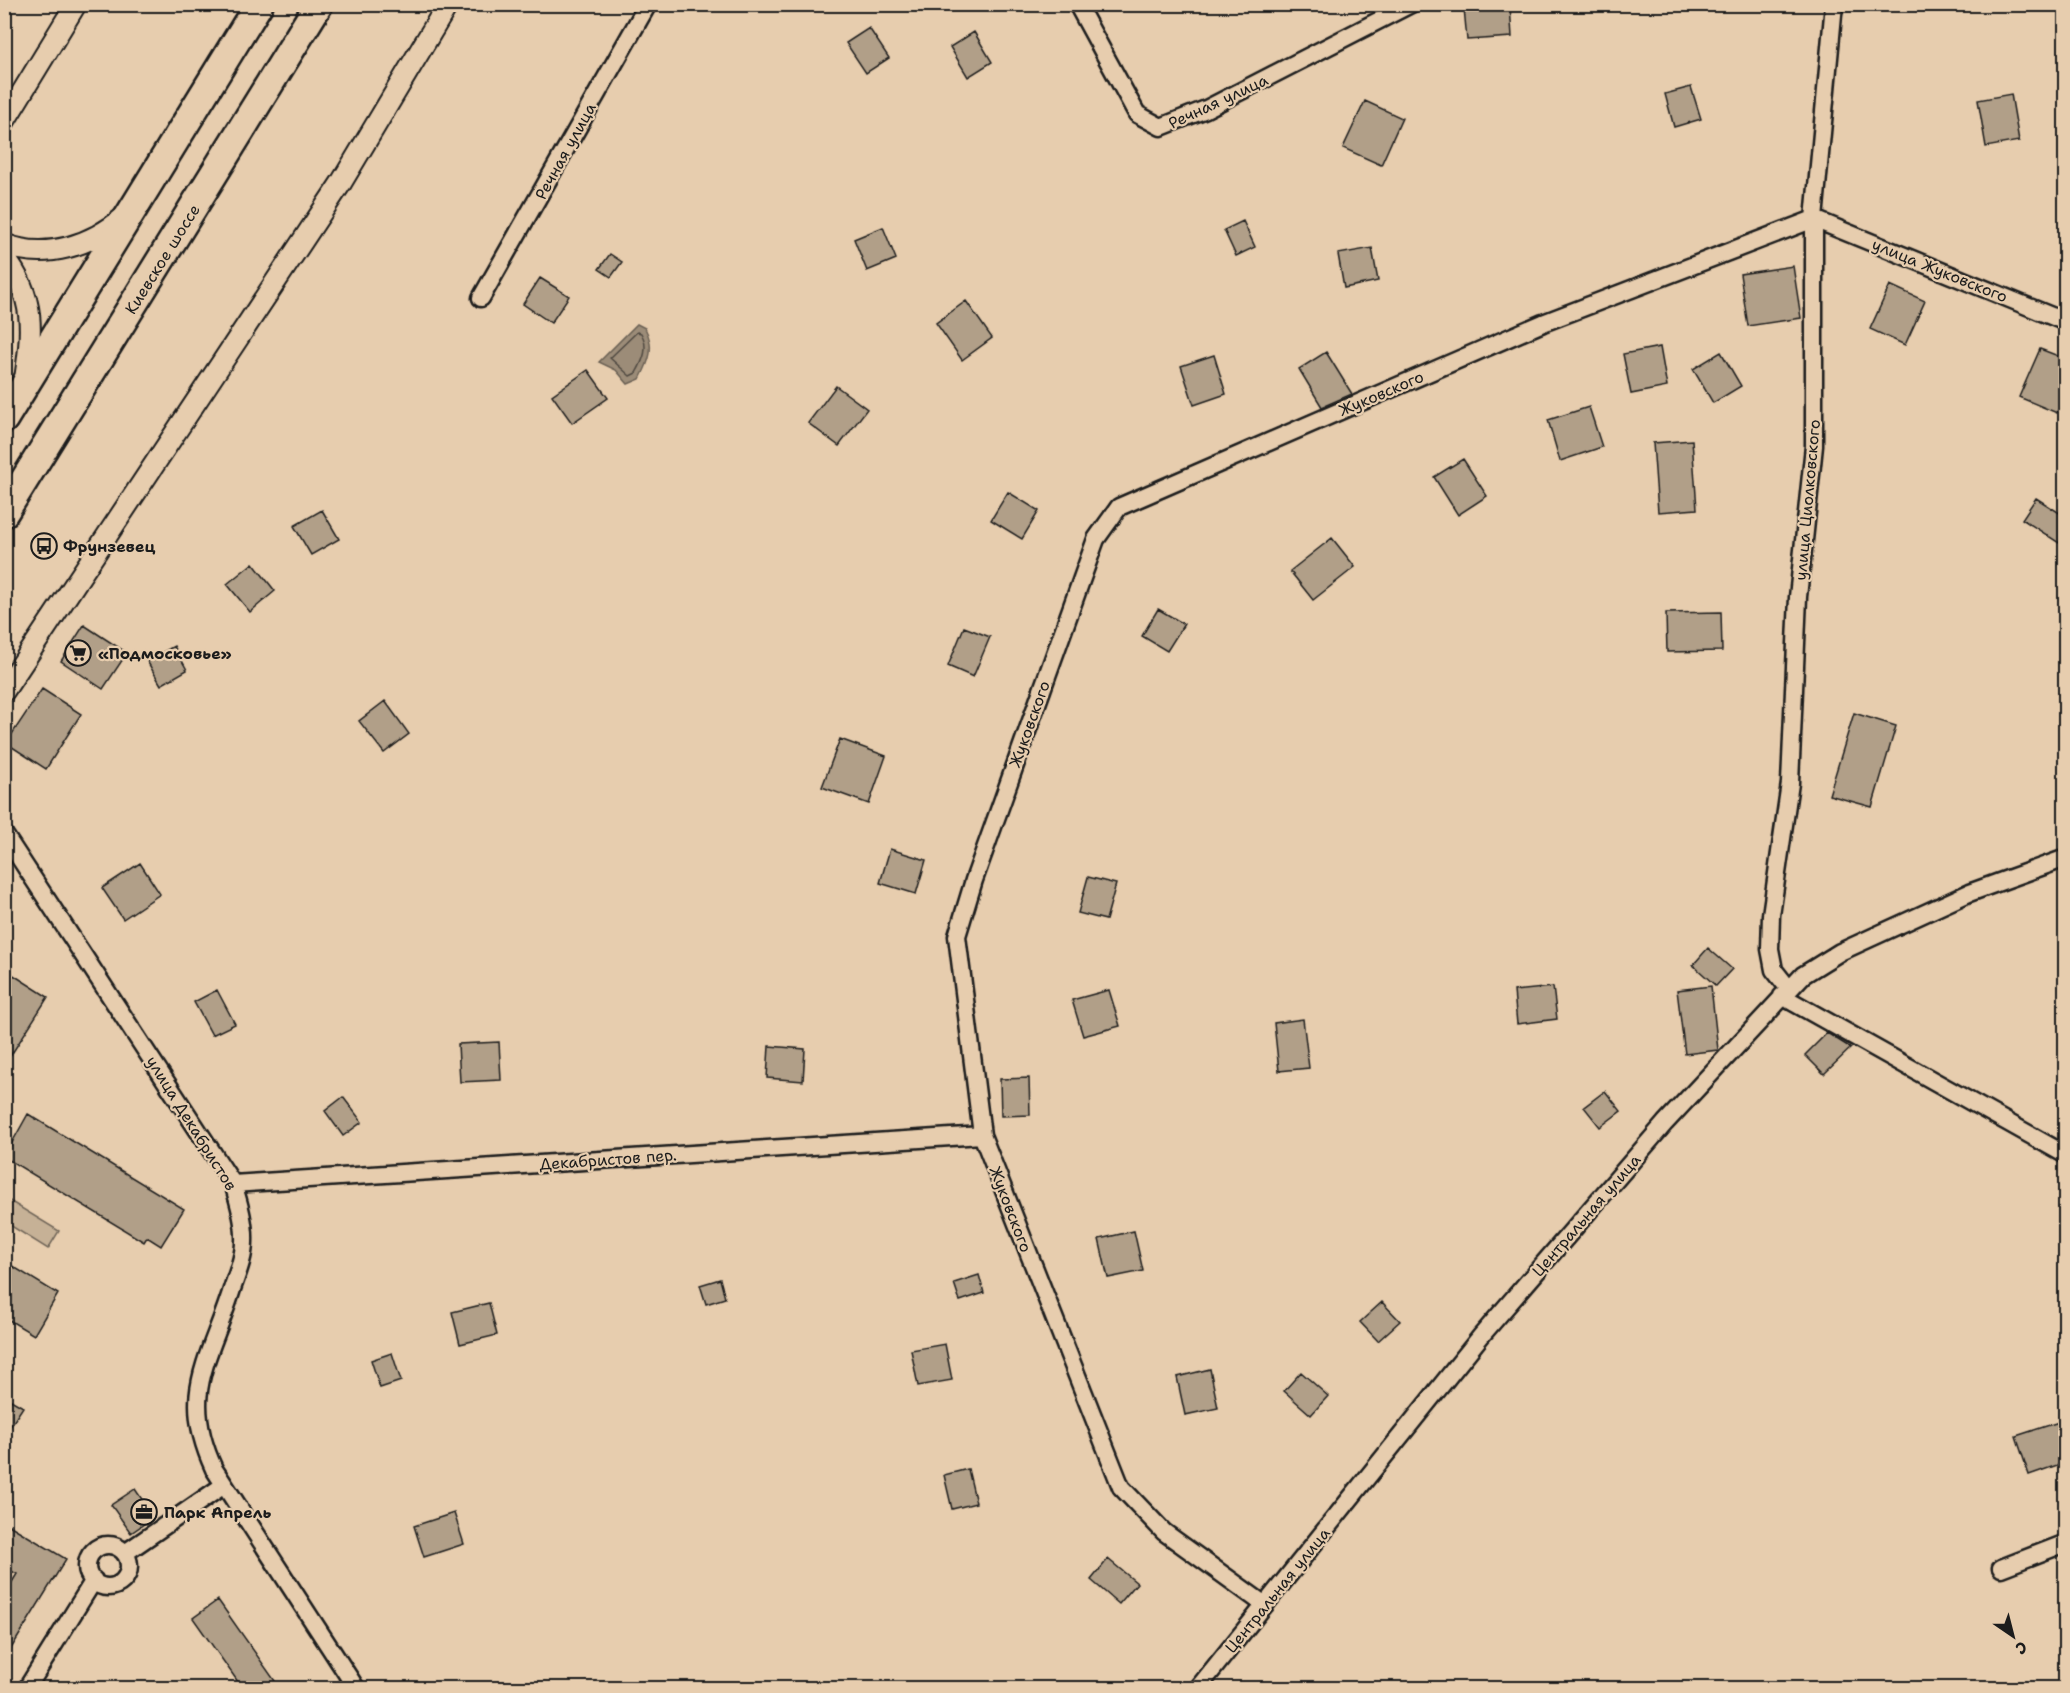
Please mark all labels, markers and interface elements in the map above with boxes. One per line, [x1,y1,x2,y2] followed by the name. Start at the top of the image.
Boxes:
[1165,69,1272,134] street label: Речная улица
[530,99,601,203] street label: Речная улица
[120,200,205,318] street label: Киевское шоссе
[1869,234,2011,307] street label: улица Жуковского
[1335,366,1427,421] street label: Жуковского
[1790,419,1825,582] street label: улица Циолковского
[29,531,59,561] bus stop icon: Фрунзевец
[63,536,155,557] place label: Фрунзевец
[63,638,93,668] supermarket icon: «Подмосковье»
[98,643,232,664] place label: «Подмосковье»
[1004,678,1055,770] street label: Жуковского
[142,1052,242,1195] street label: улица Декабристов
[539,1144,677,1175] street label: Декабристов пер.
[1527,1150,1645,1281] street label: Центральная улица
[985,1163,1037,1255] street label: Жуковского
[129,1497,159,1527] office icon: Парк Апрель
[164,1502,271,1523] place label: Парк Апрель
[1220,1523,1335,1657] street label: Центральная улица
[1983,1606,2043,1666] north arrow
[2011,1636,2031,1659] text: С

